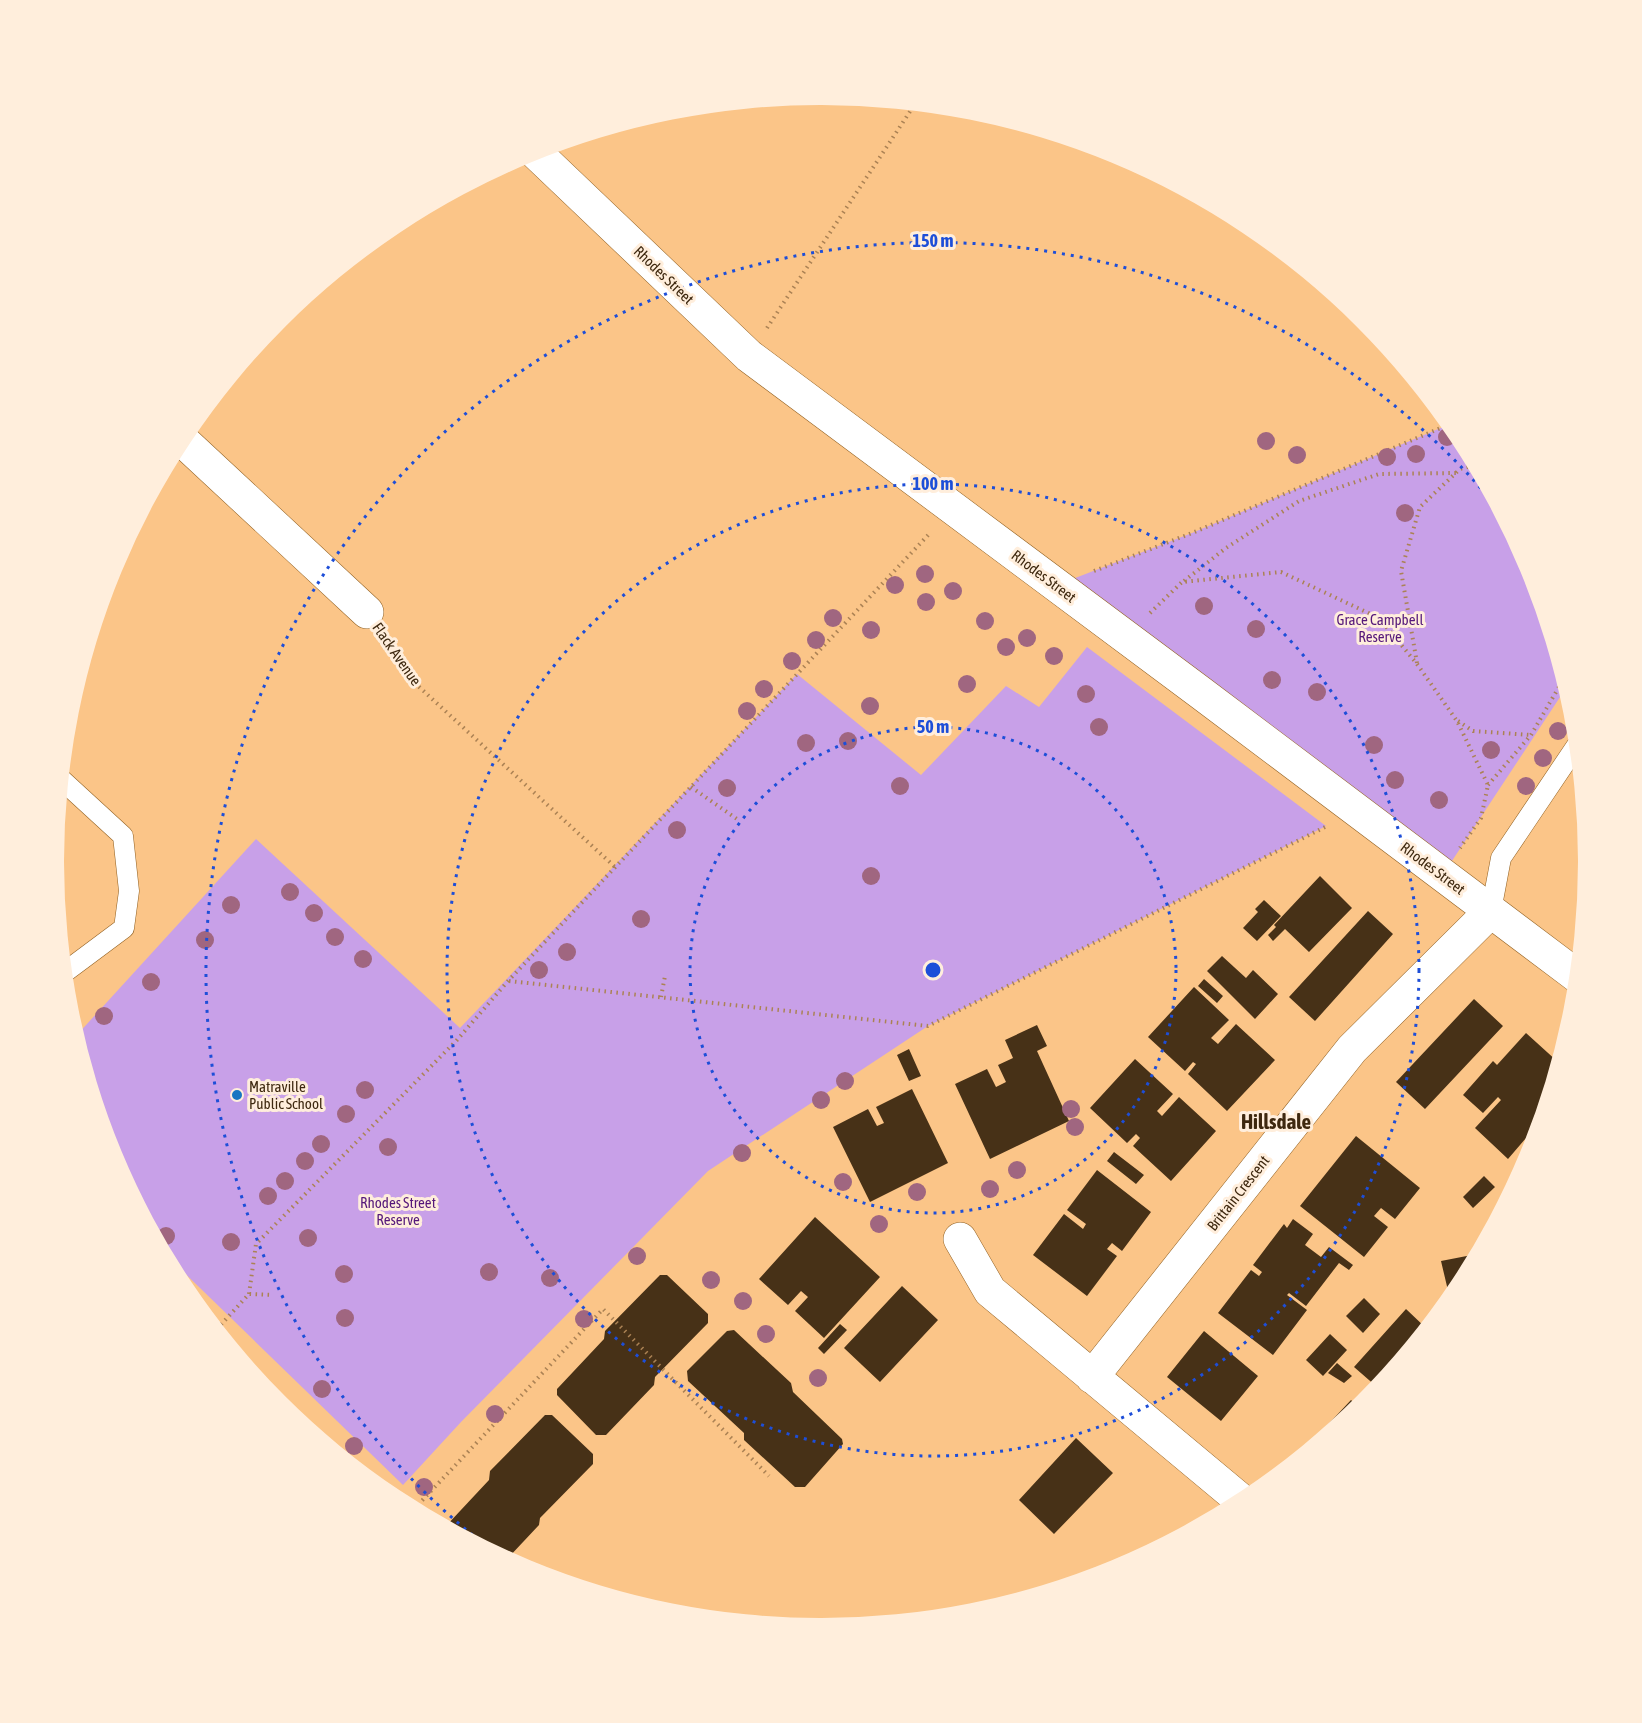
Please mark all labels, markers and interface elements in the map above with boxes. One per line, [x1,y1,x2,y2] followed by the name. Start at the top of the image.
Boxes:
[913,230,953,251] text: 150 m
[631,242,697,308] street label: Rhodes Street
[913,473,953,494] text: 100 m
[1009,546,1079,606] street label: Rhodes Street
[1337,611,1424,645] park label: Grace Campbell Reserve
[369,619,425,689] street label: Flack Avenue
[917,716,949,737] text: 50 m
[1398,838,1468,898] street label: Rhodes Street
[923,960,943,980] centre of rings
[249,1078,323,1112] place label: Matraville Public School
[230,1088,244,1102] marker: Matraville Public School
[1241,1109,1311,1133] district label: Hillsdale
[1203,1152,1273,1234] street label: Brittain Crescent
[360,1194,436,1228] park label: Rhodes Street Reserve

